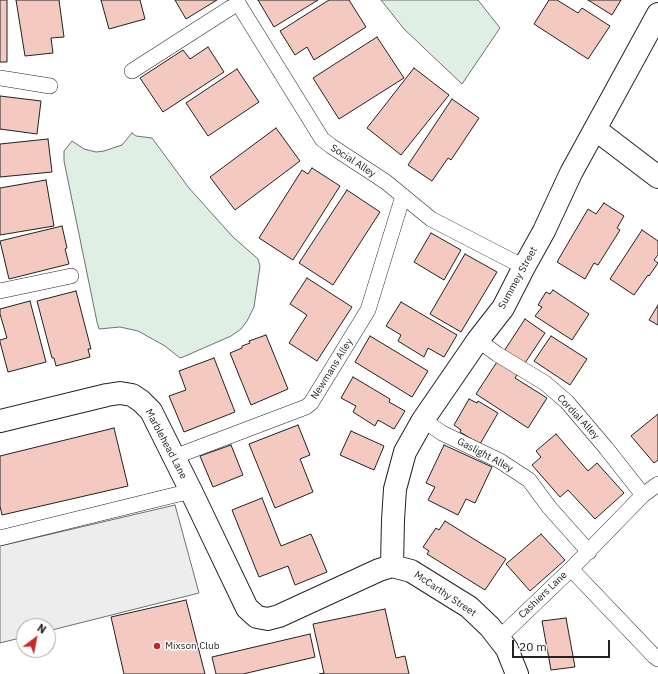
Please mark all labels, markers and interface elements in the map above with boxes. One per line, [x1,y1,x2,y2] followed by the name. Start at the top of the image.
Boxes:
[328,142,378,180] street label: Social Alley
[496,245,540,311] street label: Summey Street
[309,336,355,402] street label: Newmans Alley
[554,392,602,442] street label: Cordial Alley
[143,407,189,481] street label: Marblehead Lane
[455,435,515,475] street label: Gaslight Alley
[412,569,478,619] street label: McCarthy Street
[516,569,570,621] street label: Cashiers Lane
[16,618,56,658] north arrow
[35,621,49,637] text: N
[514,632,612,658] scale bar
[519,639,547,654] text: 20 m
[165,640,220,652] place label: Mixson Club
[152,641,162,651] marker: Mixson Club

